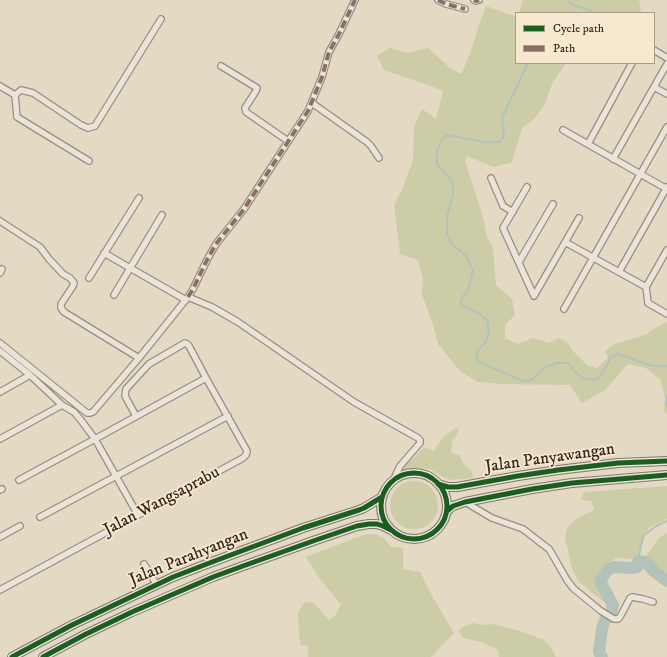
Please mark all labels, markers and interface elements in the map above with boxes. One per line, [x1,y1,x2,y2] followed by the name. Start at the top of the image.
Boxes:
[515,12,655,64] legend
[553,21,604,36] text: Cycle path
[553,41,575,56] text: Path
[484,440,616,478] street label: Jalan Panyawangan
[100,463,224,541] street label: Jalan Wangsaprabu
[127,525,251,591] street label: Jalan Parahyangan

